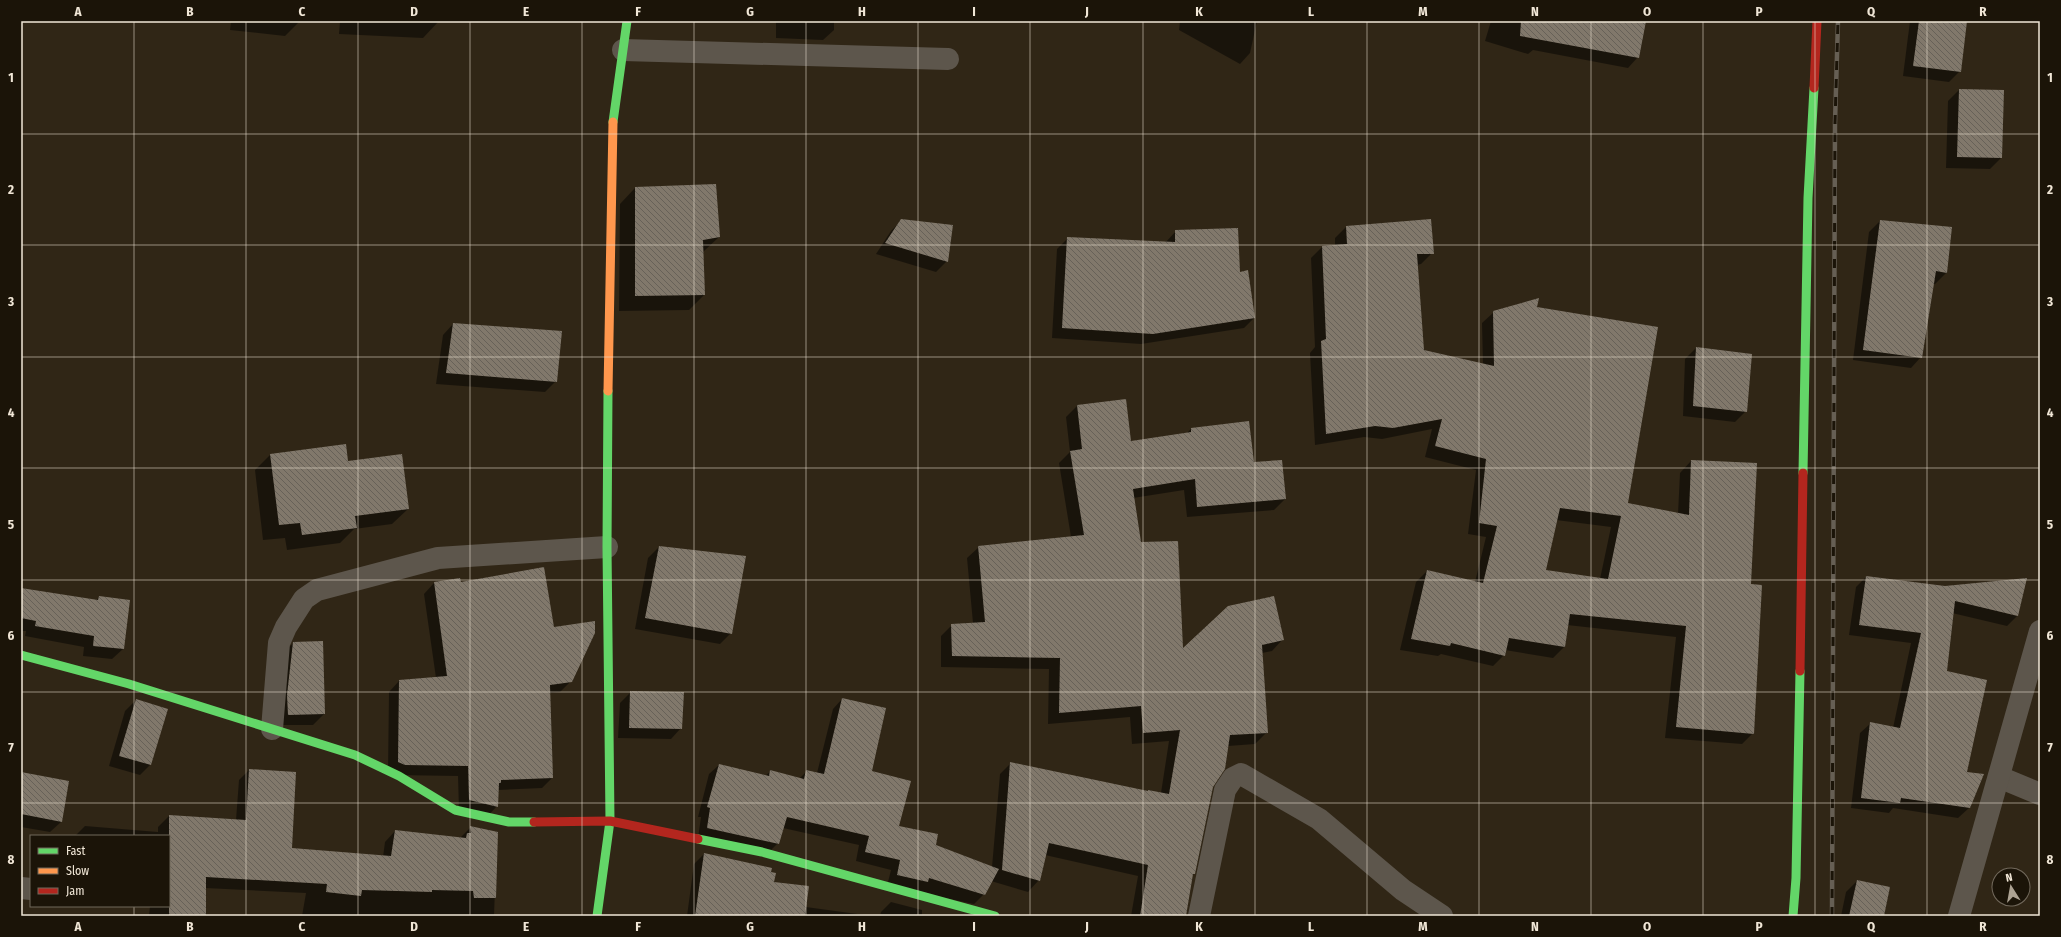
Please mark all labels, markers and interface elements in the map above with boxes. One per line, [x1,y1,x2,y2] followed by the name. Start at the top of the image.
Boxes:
[73,4,82,19] text: A
[186,4,194,19] text: B
[299,4,306,19] text: C
[410,4,418,19] text: D
[523,4,529,19] text: E
[635,4,641,19] text: F
[746,4,754,19] text: G
[858,4,866,19] text: H
[972,4,976,19] text: I
[1084,4,1089,19] text: J
[1195,4,1203,19] text: K
[1308,4,1314,19] text: L
[1418,4,1428,19] text: M
[1531,4,1539,19] text: N
[1643,4,1651,19] text: O
[1755,4,1763,19] text: P
[1867,4,1876,19] text: Q
[1979,4,1987,19] text: R
[8,70,14,85] text: 1
[2047,70,2053,85] text: 1
[7,182,14,197] text: 2
[2046,182,2053,197] text: 2
[7,294,14,309] text: 3
[2046,294,2053,309] text: 3
[8,405,15,420] text: 4
[2047,405,2054,420] text: 4
[8,517,14,532] text: 5
[2047,517,2053,532] text: 5
[8,628,15,643] text: 6
[2047,628,2054,643] text: 6
[8,740,14,755] text: 7
[2047,740,2053,755] text: 7
[30,835,170,907] legend
[66,844,85,858] text: Fast
[8,852,15,867] text: 8
[2047,852,2054,867] text: 8
[66,864,89,878] text: Slow
[1991,867,2031,907] north arrow
[2005,871,2014,885] text: N
[66,884,84,898] text: Jam
[73,919,82,934] text: A
[186,919,194,934] text: B
[299,919,306,934] text: C
[410,919,418,934] text: D
[523,919,529,934] text: E
[635,919,641,934] text: F
[746,919,754,934] text: G
[858,919,866,934] text: H
[972,919,976,934] text: I
[1084,919,1089,934] text: J
[1195,919,1203,934] text: K
[1308,919,1314,934] text: L
[1418,919,1428,934] text: M
[1531,919,1539,934] text: N
[1643,919,1651,934] text: O
[1755,919,1763,934] text: P
[1867,919,1876,934] text: Q
[1979,919,1987,934] text: R

